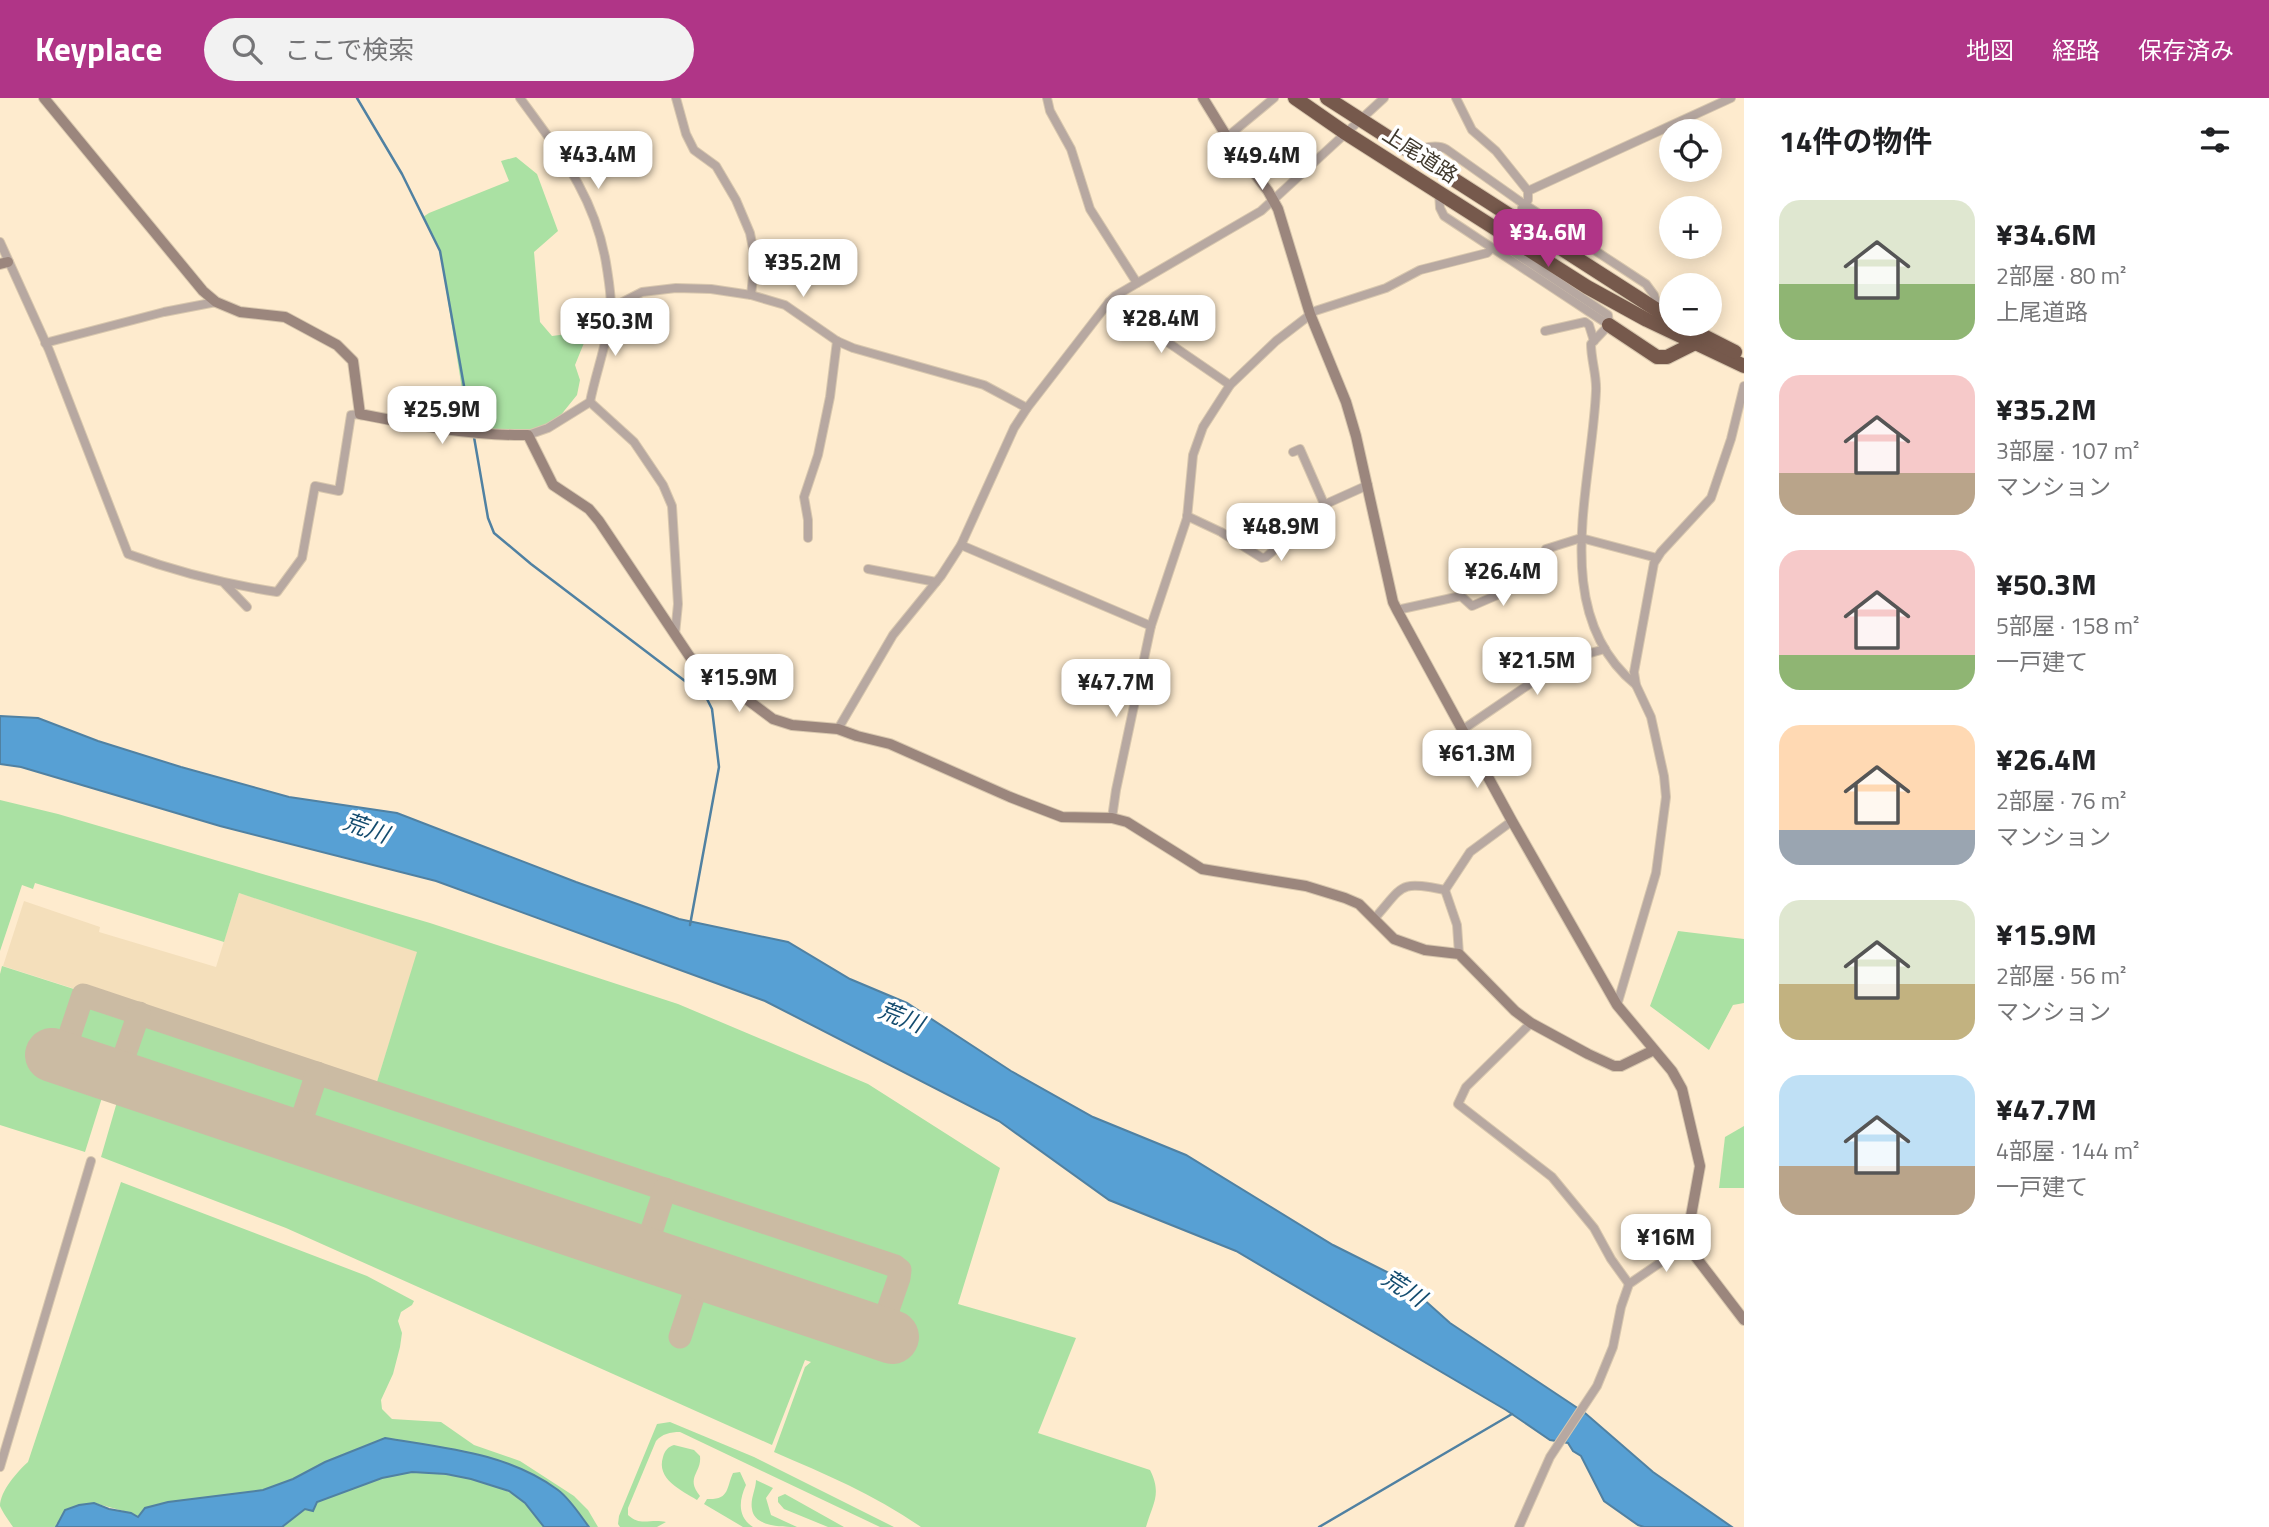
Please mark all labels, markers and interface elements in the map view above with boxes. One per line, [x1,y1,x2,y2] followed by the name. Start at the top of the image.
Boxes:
[204,18,694,81] search box
[35,24,162,74] text: Keyplace
[228,30,266,68] icon: search
[284,30,414,69] text: ここで検索
[1966,32,2014,68] text: 地図
[2052,32,2100,68] text: 経路
[2138,32,2234,68] text: 保存済み
[1377,118,1464,190] street label: 上尾道路
[1779,118,1933,164] text: 14件の物件
[1659,119,1722,336] map controls
[1659,119,1722,182] button: locate
[2196,121,2234,159] icon: filters
[541,132,655,191] pin: ¥43.4M
[1205,132,1319,192] pin: ¥49.4M
[559,136,637,171] text: ¥43.4M
[1223,137,1301,172] text: ¥49.4M
[1659,196,1722,259] button: +
[1491,209,1605,269] pin: ¥34.6M
[1996,211,2097,257] text: ¥34.6M
[1509,214,1587,249] text: ¥34.6M
[1835,228,1919,312] icon: home
[746,240,860,299] pin: ¥35.2M
[764,244,842,279] text: ¥35.2M
[1996,258,2126,293] text: 2部屋 · 80 m²
[1659,273,1722,336] button: −
[1996,294,2088,329] text: 上尾道路
[1104,296,1218,355] pin: ¥28.4M
[558,299,672,358] pin: ¥50.3M
[1122,300,1200,335] text: ¥28.4M
[576,303,654,338] text: ¥50.3M
[385,386,499,446] pin: ¥25.9M
[1996,386,2097,432] text: ¥35.2M
[403,391,481,426] text: ¥25.9M
[1835,403,1919,487] icon: home
[1996,433,2139,468] text: 3部屋 · 107 m²
[1996,469,2111,504] text: マンション
[1224,504,1338,563] pin: ¥48.9M
[1242,508,1320,543] text: ¥48.9M
[1446,548,1560,608] pin: ¥26.4M
[1464,553,1542,588] text: ¥26.4M
[1996,561,2097,607] text: ¥50.3M
[1835,578,1919,662] icon: home
[1996,608,2139,643] text: 5部屋 · 158 m²
[1480,638,1594,697] pin: ¥21.5M
[1498,642,1576,677] text: ¥21.5M
[1996,644,2088,679] text: 一戸建て
[682,654,796,714] pin: ¥15.9M
[700,659,778,694] text: ¥15.9M
[1059,660,1173,719] pin: ¥47.7M
[1077,664,1155,699] text: ¥47.7M
[1420,730,1534,790] pin: ¥61.3M
[1438,735,1516,770] text: ¥61.3M
[1996,736,2097,782] text: ¥26.4M
[1835,753,1919,837] icon: home
[1996,783,2126,818] text: 2部屋 · 76 m²
[339,803,396,853] water label: 荒川
[1996,819,2111,854] text: マンション
[1996,911,2097,957] text: ¥15.9M
[1835,928,1919,1012] icon: home
[1996,958,2126,993] text: 2部屋 · 56 m²
[873,992,932,1042] water label: 荒川
[1996,994,2111,1029] text: マンション
[1996,1086,2097,1132] text: ¥47.7M
[1835,1103,1919,1187] icon: home
[1996,1133,2139,1168] text: 4部屋 · 144 m²
[1996,1169,2088,1204] text: 一戸建て
[1625,1214,1707,1274] pin: ¥16M
[1637,1219,1695,1254] text: ¥16M
[1375,1260,1436,1316] water label: 荒川

